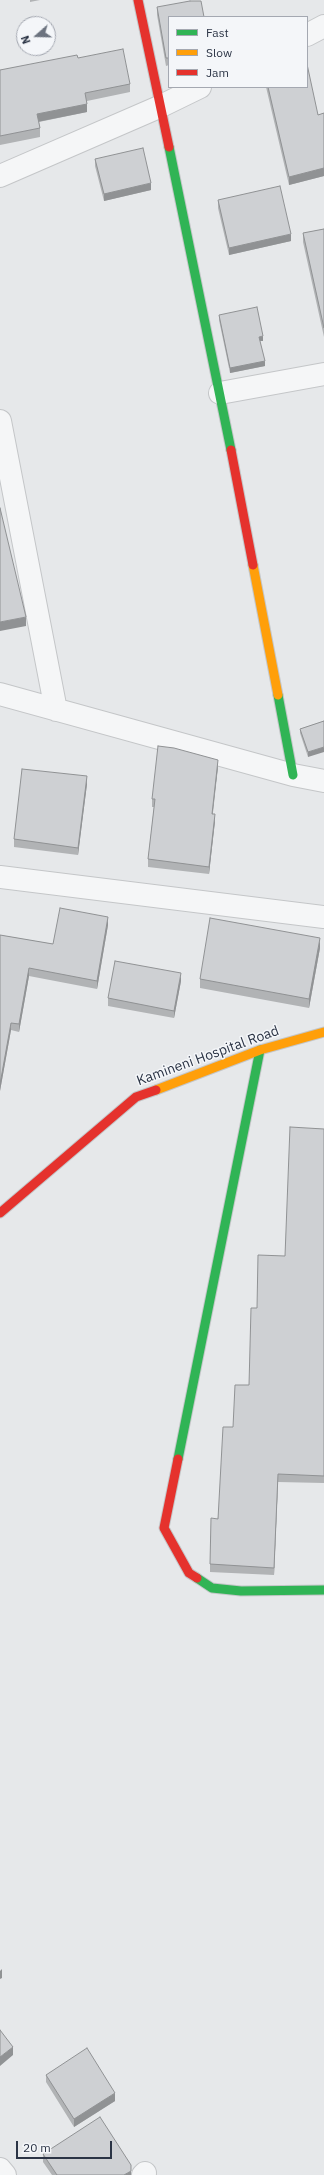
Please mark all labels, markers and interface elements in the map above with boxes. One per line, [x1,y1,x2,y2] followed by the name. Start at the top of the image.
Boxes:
[16,16,56,56] north arrow
[168,16,308,88] legend
[206,25,229,40] text: Fast
[18,34,34,46] text: N
[206,45,232,60] text: Slow
[206,65,229,80] text: Jam
[135,1022,281,1090] street label: Kamineni Hospital Road
[18,2133,114,2159] scale bar
[23,2140,51,2155] text: 20 m

